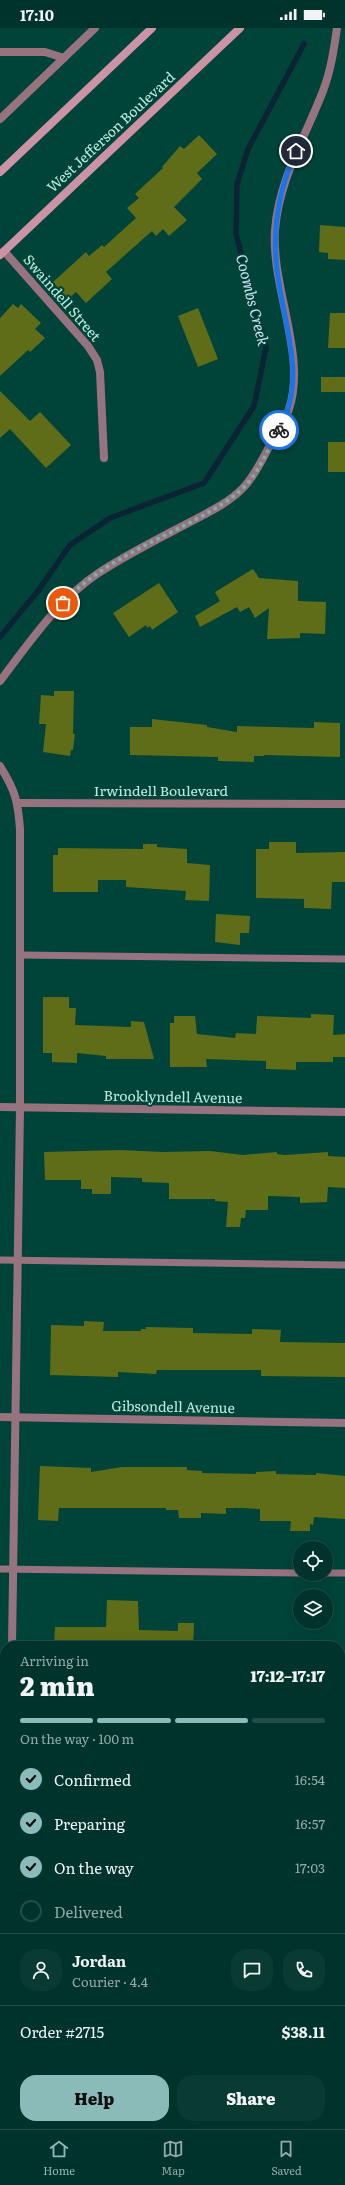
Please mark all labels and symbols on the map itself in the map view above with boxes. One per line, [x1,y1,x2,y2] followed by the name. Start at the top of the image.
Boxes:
[42,66,179,196] street label: West Jefferson Boulevard
[279,134,313,168] pin
[19,250,106,345] street label: Swaindell Street
[231,251,276,349] water label: Coombs Creek
[259,410,299,450] courier
[46,586,80,620] pin
[94,780,229,800] street label: Irwindell Boulevard
[103,1085,243,1107] street label: Brooklyndell Avenue
[111,1395,235,1417] street label: Gibsondell Avenue

